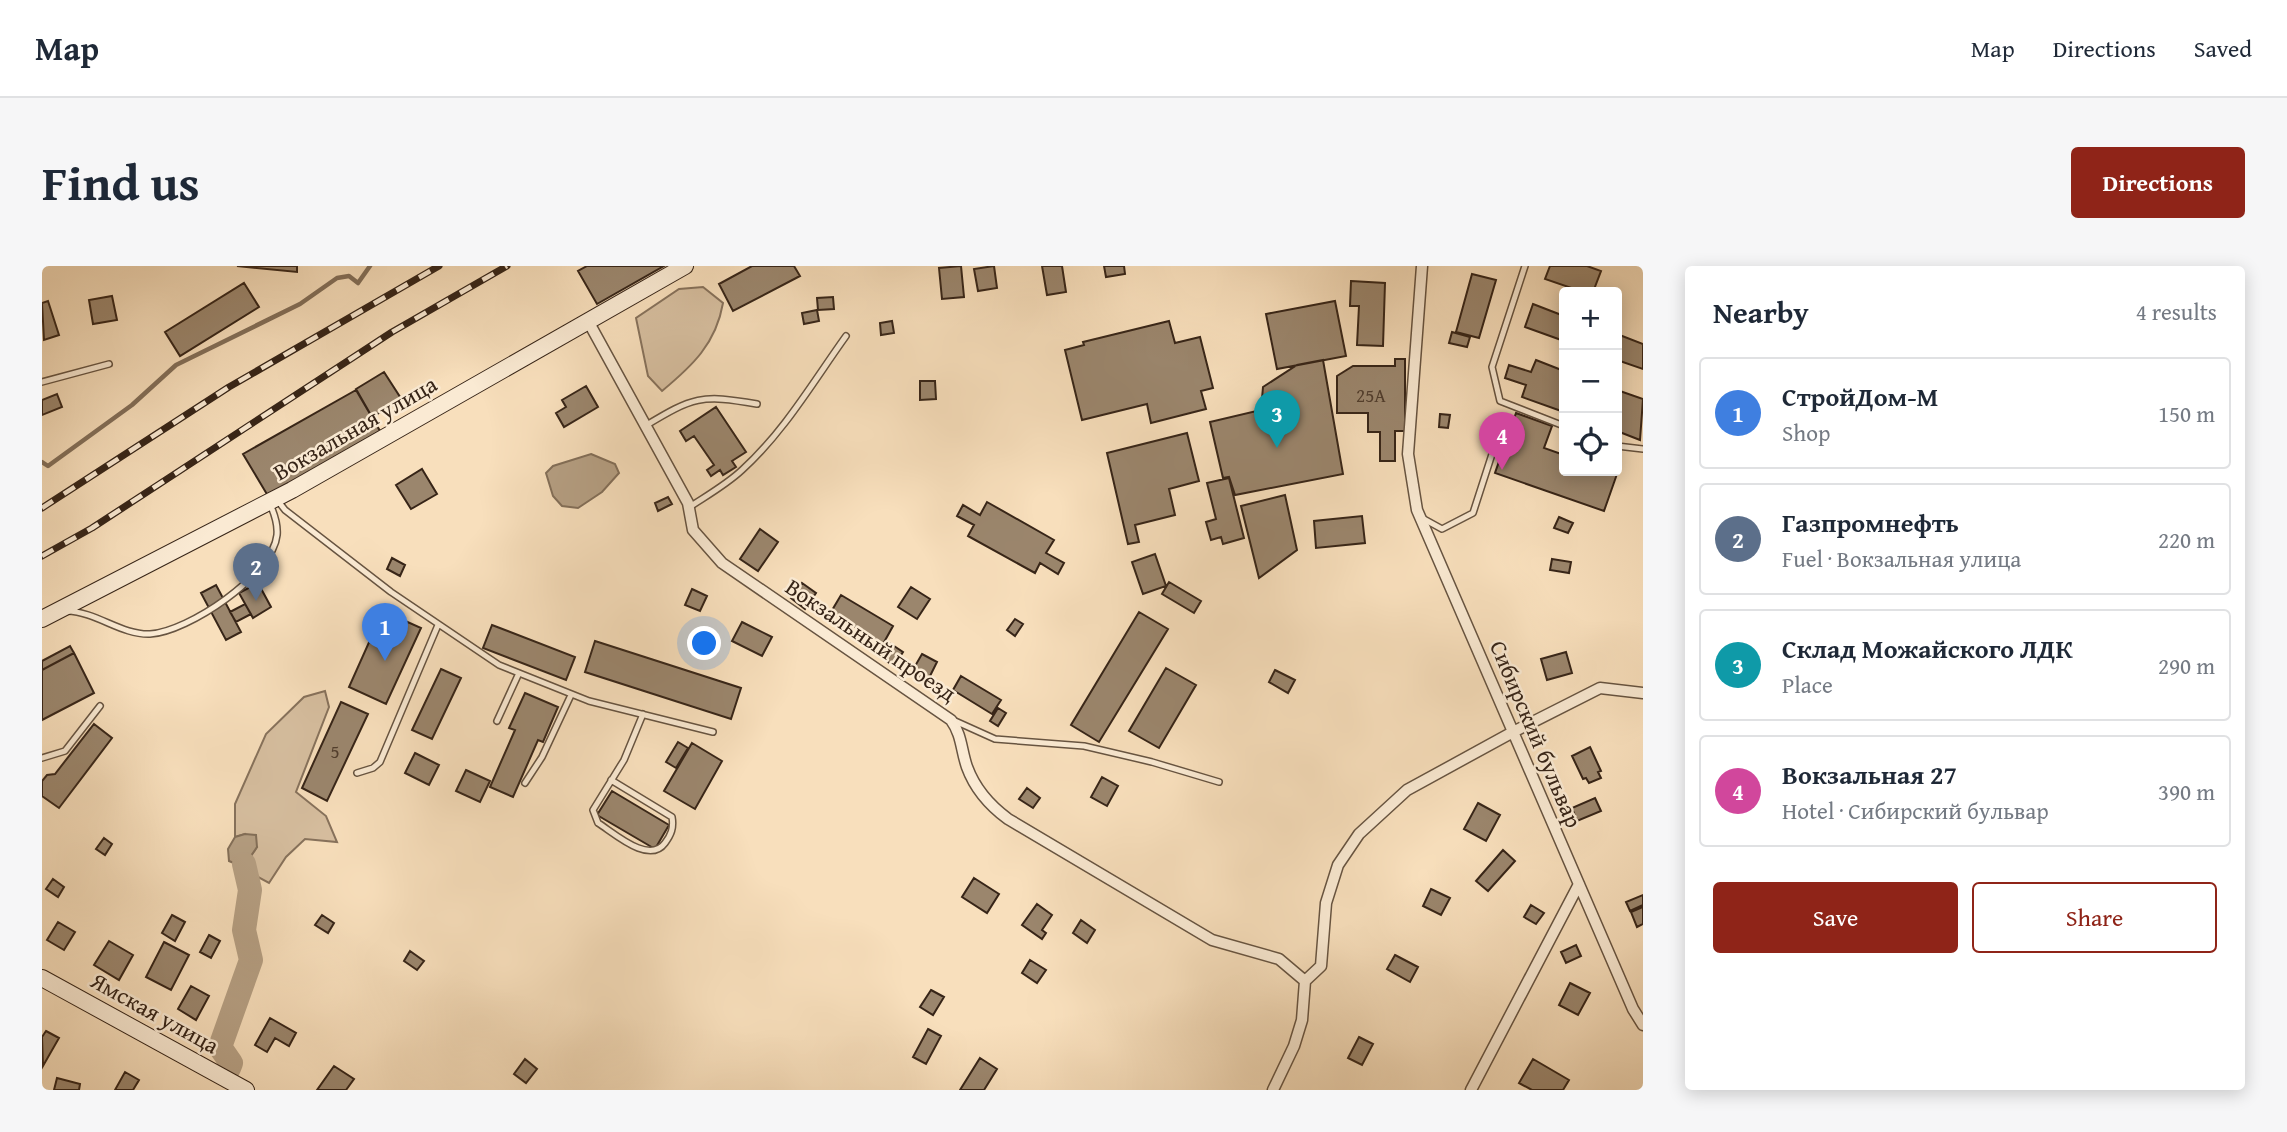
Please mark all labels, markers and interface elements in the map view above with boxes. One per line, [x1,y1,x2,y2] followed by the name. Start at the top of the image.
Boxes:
[35,24,99,72] text: Map
[1971,31,2015,66] text: Map
[2053,31,2156,66] text: Directions
[2194,31,2252,66] text: Saved
[42,146,200,218] text: Find us
[2071,147,2245,218] button: Directions
[1559,287,1622,476] map controls
[1559,287,1622,350] button: +
[1713,290,1809,334] text: Nearby
[2136,295,2217,328] text: 4 results
[1559,350,1622,413] button: −
[267,367,443,488] street label: Вокзальная улица
[1782,377,1938,416] text: СтройДом-М
[1356,381,1386,409] house number: 25А
[1254,390,1300,448] pin: 3
[1732,397,1744,430] text: 1
[2158,397,2215,430] text: 150 m
[1479,412,1525,470] pin: 4
[1559,413,1622,476] button: locate
[1782,416,1830,449] text: Shop
[1782,503,1959,542] text: Газпромнефть
[1732,523,1744,556] text: 2
[2158,523,2215,556] text: 220 m
[1782,542,2021,575] text: Fuel · Вокзальная улица
[233,543,279,601] pin: 2
[779,570,964,709] street label: Вокзальный проезд
[362,603,408,661] pin: 1
[687,626,721,660] your location
[1782,629,2073,668] text: Склад Можайского ЛДК
[1482,635,1591,832] street label: Сибирский бульвар
[1732,649,1744,682] text: 3
[2158,649,2215,682] text: 290 m
[1782,668,1833,701] text: Place
[330,737,340,765] house number: 5
[1782,755,1957,794] text: Вокзальная 27
[1732,775,1744,808] text: 4
[2158,775,2215,808] text: 390 m
[1782,794,2049,827] text: Hotel · Сибирский бульвар
[1713,882,1958,953] button: Save
[1972,882,2217,953] button: Share
[84,963,225,1061] street label: Ямская улица

